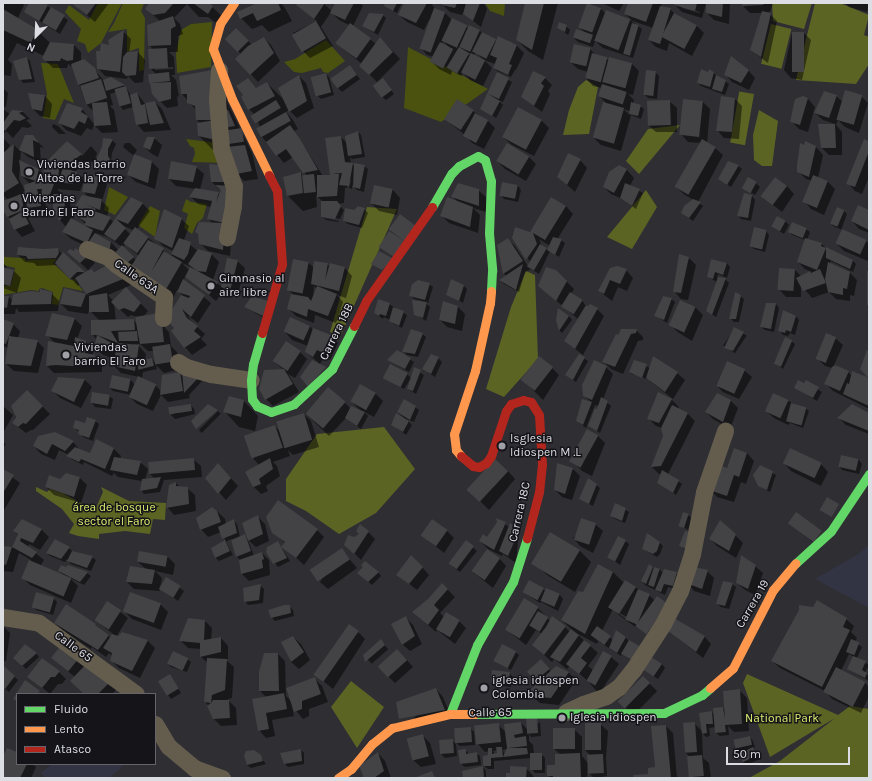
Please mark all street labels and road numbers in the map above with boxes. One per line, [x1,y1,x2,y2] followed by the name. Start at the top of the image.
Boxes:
[111,257,161,297] street label: Calle 63A
[317,301,357,363] street label: Carrera 18B
[506,481,534,543] street label: Carrera 18C
[733,577,773,631] street label: Carrera 19
[51,628,95,666] street label: Calle 65
[468,705,512,721] street label: Calle 65

